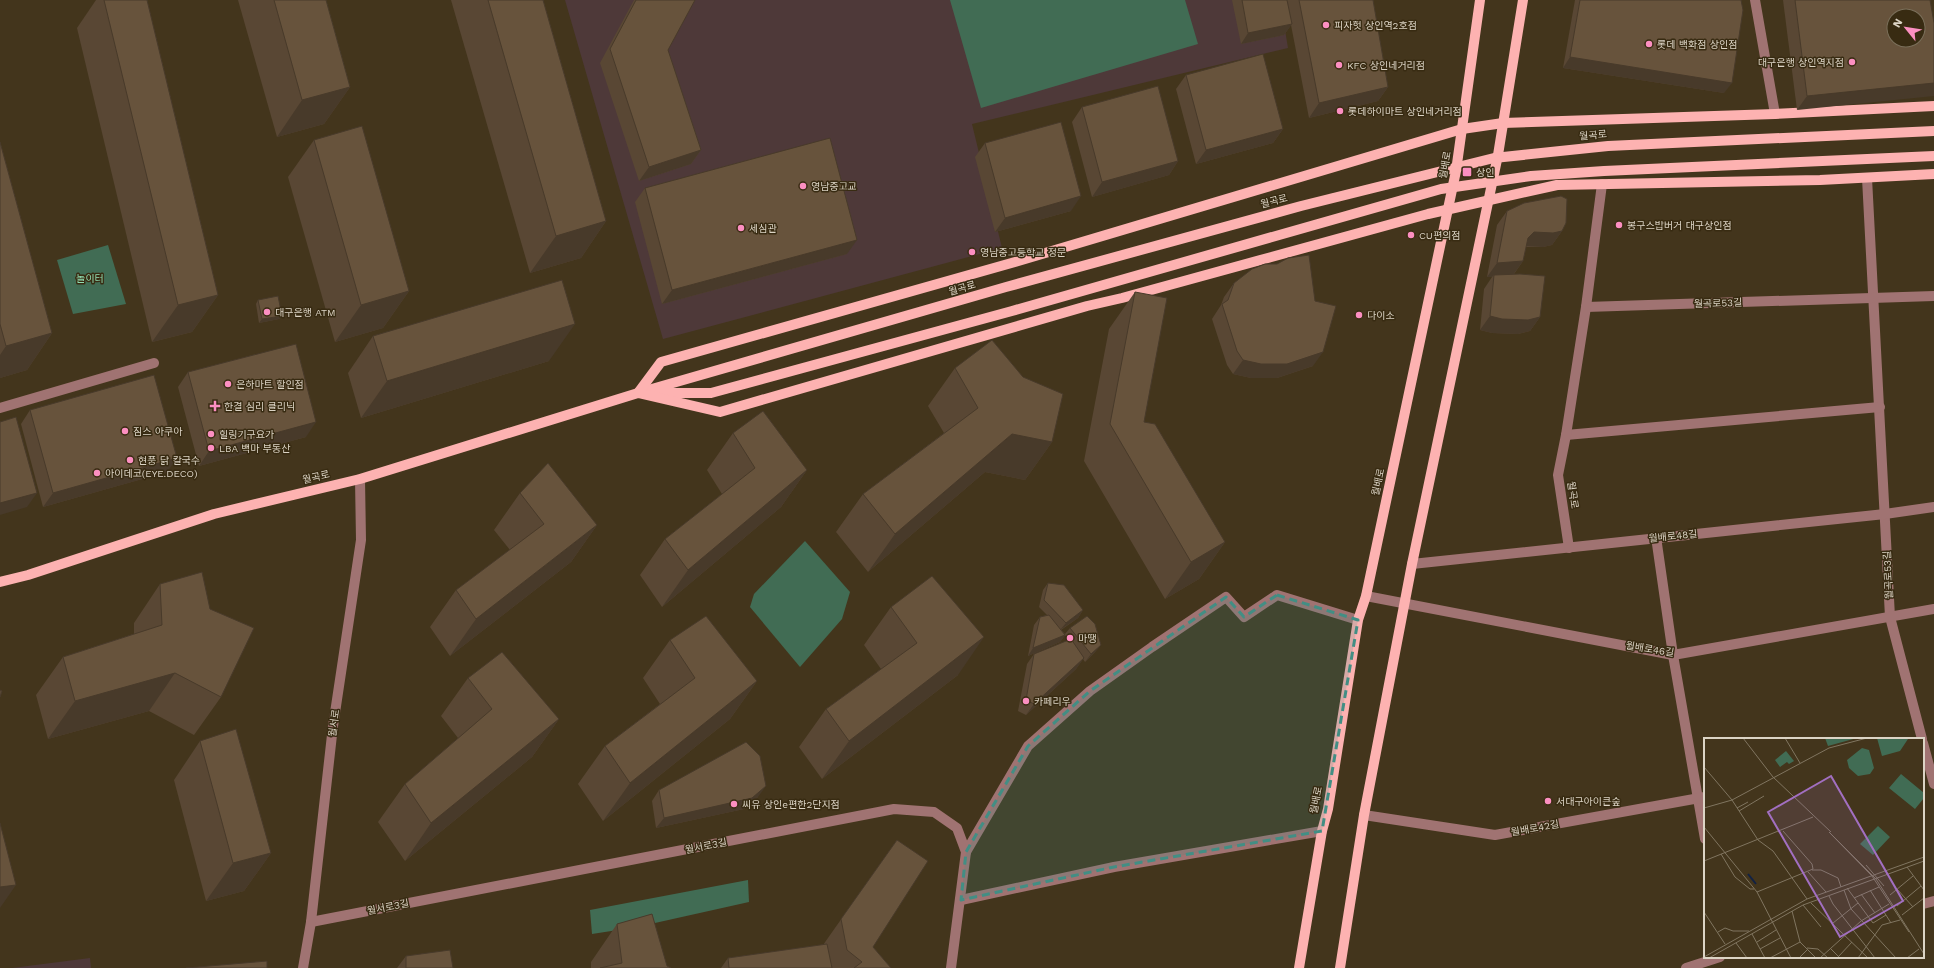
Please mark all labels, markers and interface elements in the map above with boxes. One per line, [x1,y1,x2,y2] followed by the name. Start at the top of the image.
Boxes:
[1886,8,1926,48] north arrow
[1890,16,1905,30] text: N
[1321,20,1331,30] marker: 피자헛 상인역2호점
[1334,20,1417,31] place label: 피자헛 상인역2호점
[1644,39,1654,49] marker: 롯데 백화점 상인점
[1657,39,1737,50] place label: 롯데 백화점 상인점
[1758,57,1844,68] place label: 대구은행 상인역지점
[1847,57,1857,67] marker: 대구은행 상인역지점
[1334,60,1344,70] marker: KFC 상인네거리점
[1347,60,1425,71] place label: KFC 상인네거리점
[1335,106,1345,116] marker: 롯데하이마트 상인네거리점
[1348,106,1462,117] place label: 롯데하이마트 상인네거리점
[1579,128,1607,142] street label: 월곡로
[1437,150,1453,180] street label: 월배로
[1461,166,1473,178] marker: 상인
[1476,167,1494,178] place label: 상인
[798,181,808,191] marker: 영남중고교
[811,181,857,192] place label: 영남중고교
[1259,192,1289,210] street label: 월곡로
[1614,220,1624,230] marker: 봉구스밥버거 대구상인점
[1627,220,1732,231] place label: 봉구스밥버거 대구상인점
[736,223,746,233] marker: 세심관
[749,223,777,234] place label: 세심관
[1406,230,1416,240] marker: CU편의점
[1419,230,1461,241] place label: CU편의점
[967,247,977,257] marker: 영남중고등학교 정문
[980,247,1066,258] place label: 영남중고등학교 정문
[76,273,104,284] park label: 놀이터
[947,279,977,297] street label: 월곡로
[1694,297,1742,309] street label: 월곡로53길
[262,307,272,317] marker: 대구은행 ATM
[275,307,336,318] place label: 대구은행 ATM
[1354,310,1364,320] marker: 다이소
[1367,310,1395,321] place label: 다이소
[223,379,233,389] marker: 은하마트 할인점
[236,379,304,390] place label: 은하마트 할인점
[209,400,221,412] marker: 한결 심리 클리닉
[224,401,295,412] place label: 한결 심리 클리닉
[120,426,130,436] marker: 짐스 아쿠아
[133,426,183,437] place label: 짐스 아쿠아
[206,429,216,439] marker: 힐링기구요가
[219,429,274,440] place label: 힐링기구요가
[206,443,216,453] marker: LBA 백마 부동산
[219,443,290,454] place label: LBA 백마 부동산
[125,455,135,465] marker: 현풍 닭 칼국수
[138,455,200,466] place label: 현풍 닭 칼국수
[1370,467,1386,497] street label: 월배로
[92,468,102,478] marker: 아이데코(EYE.DECO)
[105,468,198,479] place label: 아이데코(EYE.DECO)
[301,469,331,485] street label: 월곡로
[1566,481,1580,509] street label: 월곡로
[1648,528,1698,544] street label: 월배로48길
[1881,551,1895,599] street label: 월곡로53길
[1065,633,1075,643] marker: 마땡
[1078,633,1096,644] place label: 마땡
[1625,640,1675,658] street label: 월배로46길
[1021,696,1031,706] marker: 카페리우
[1034,696,1071,707] place label: 카페리우
[327,709,341,737] street label: 월서로
[1704,738,1924,958] inset map
[1308,785,1324,815] street label: 월배로
[1543,796,1553,806] marker: 서대구아이큰숲
[1556,796,1620,807] place label: 서대구아이큰숲
[729,799,739,809] marker: 씨유 상인e편한2단지점
[742,799,840,810] place label: 씨유 상인e편한2단지점
[1510,818,1560,838] street label: 월배로42길
[684,837,728,855] street label: 월서로3길
[366,898,410,916] street label: 월서로3길

